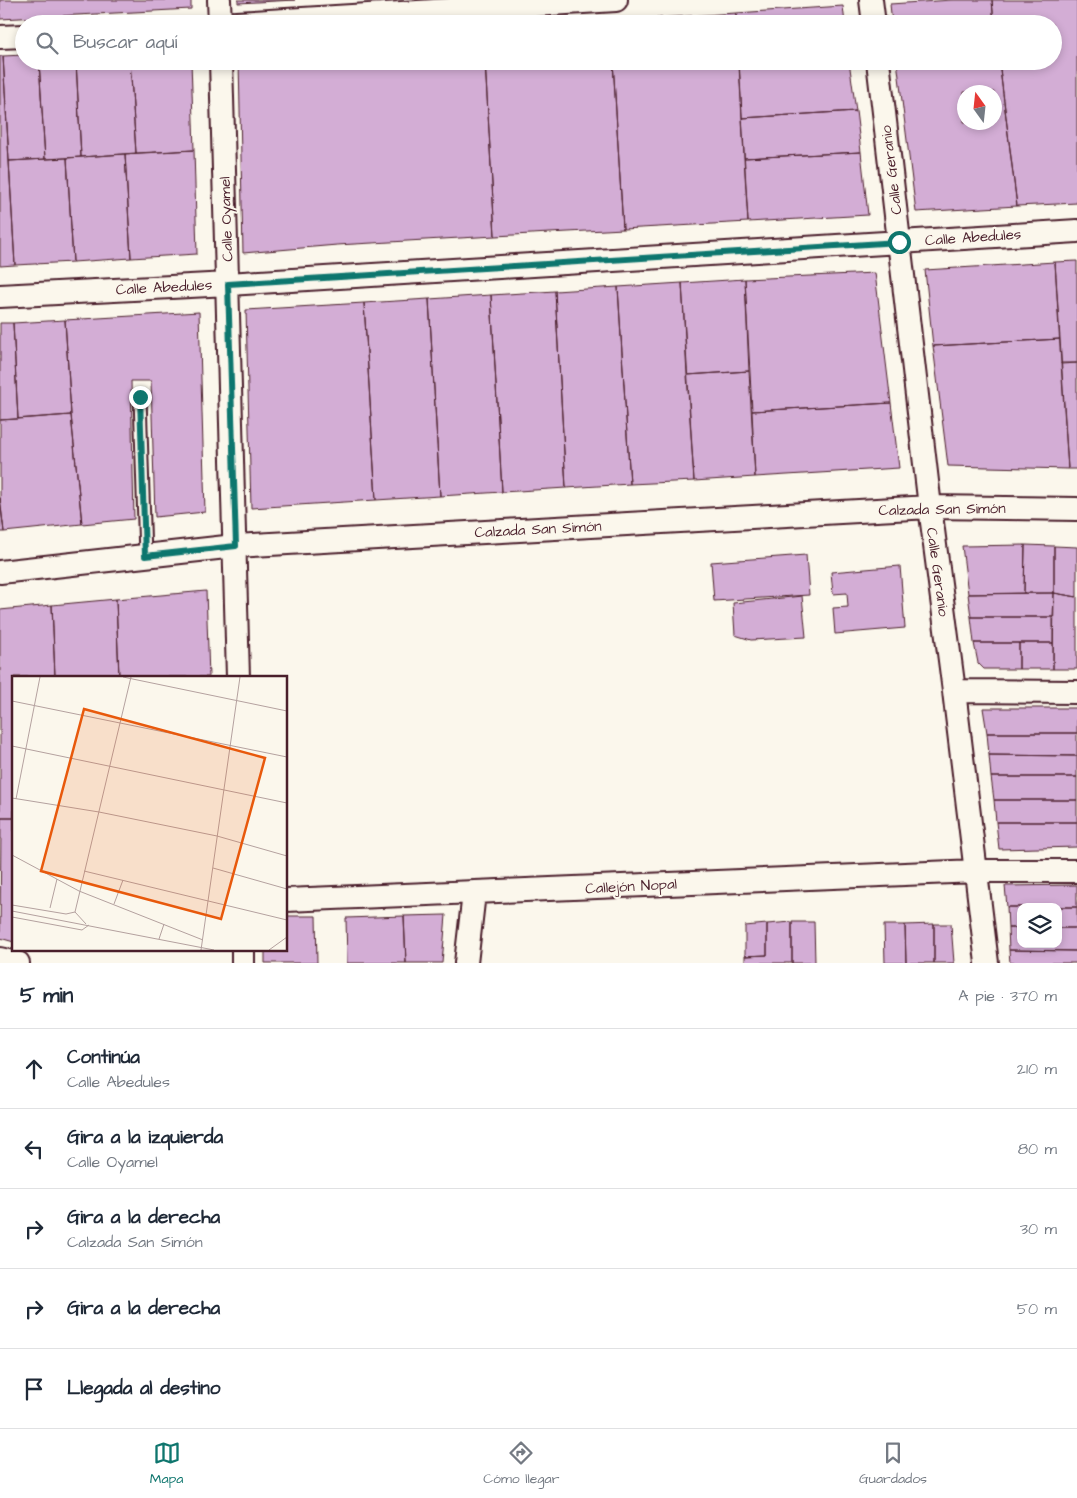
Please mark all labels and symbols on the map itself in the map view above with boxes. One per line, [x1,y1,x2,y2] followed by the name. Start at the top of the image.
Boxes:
[957,85,1002,130] north arrow
[876,124,907,216] street label: Calle Geranio
[215,176,239,262] street label: Calle Oyamel
[924,224,1022,251] street label: Calle Abedules
[888,231,911,254] route start
[115,274,213,301] street label: Calle Abedules
[129,386,152,409] route end
[878,498,1006,521] street label: Calzada San Simón
[474,516,603,543] street label: Calzada San Simón
[921,526,954,618] street label: Calle Geranio
[12,676,288,951] inset map
[585,874,677,899] street label: Callejón Nopal

